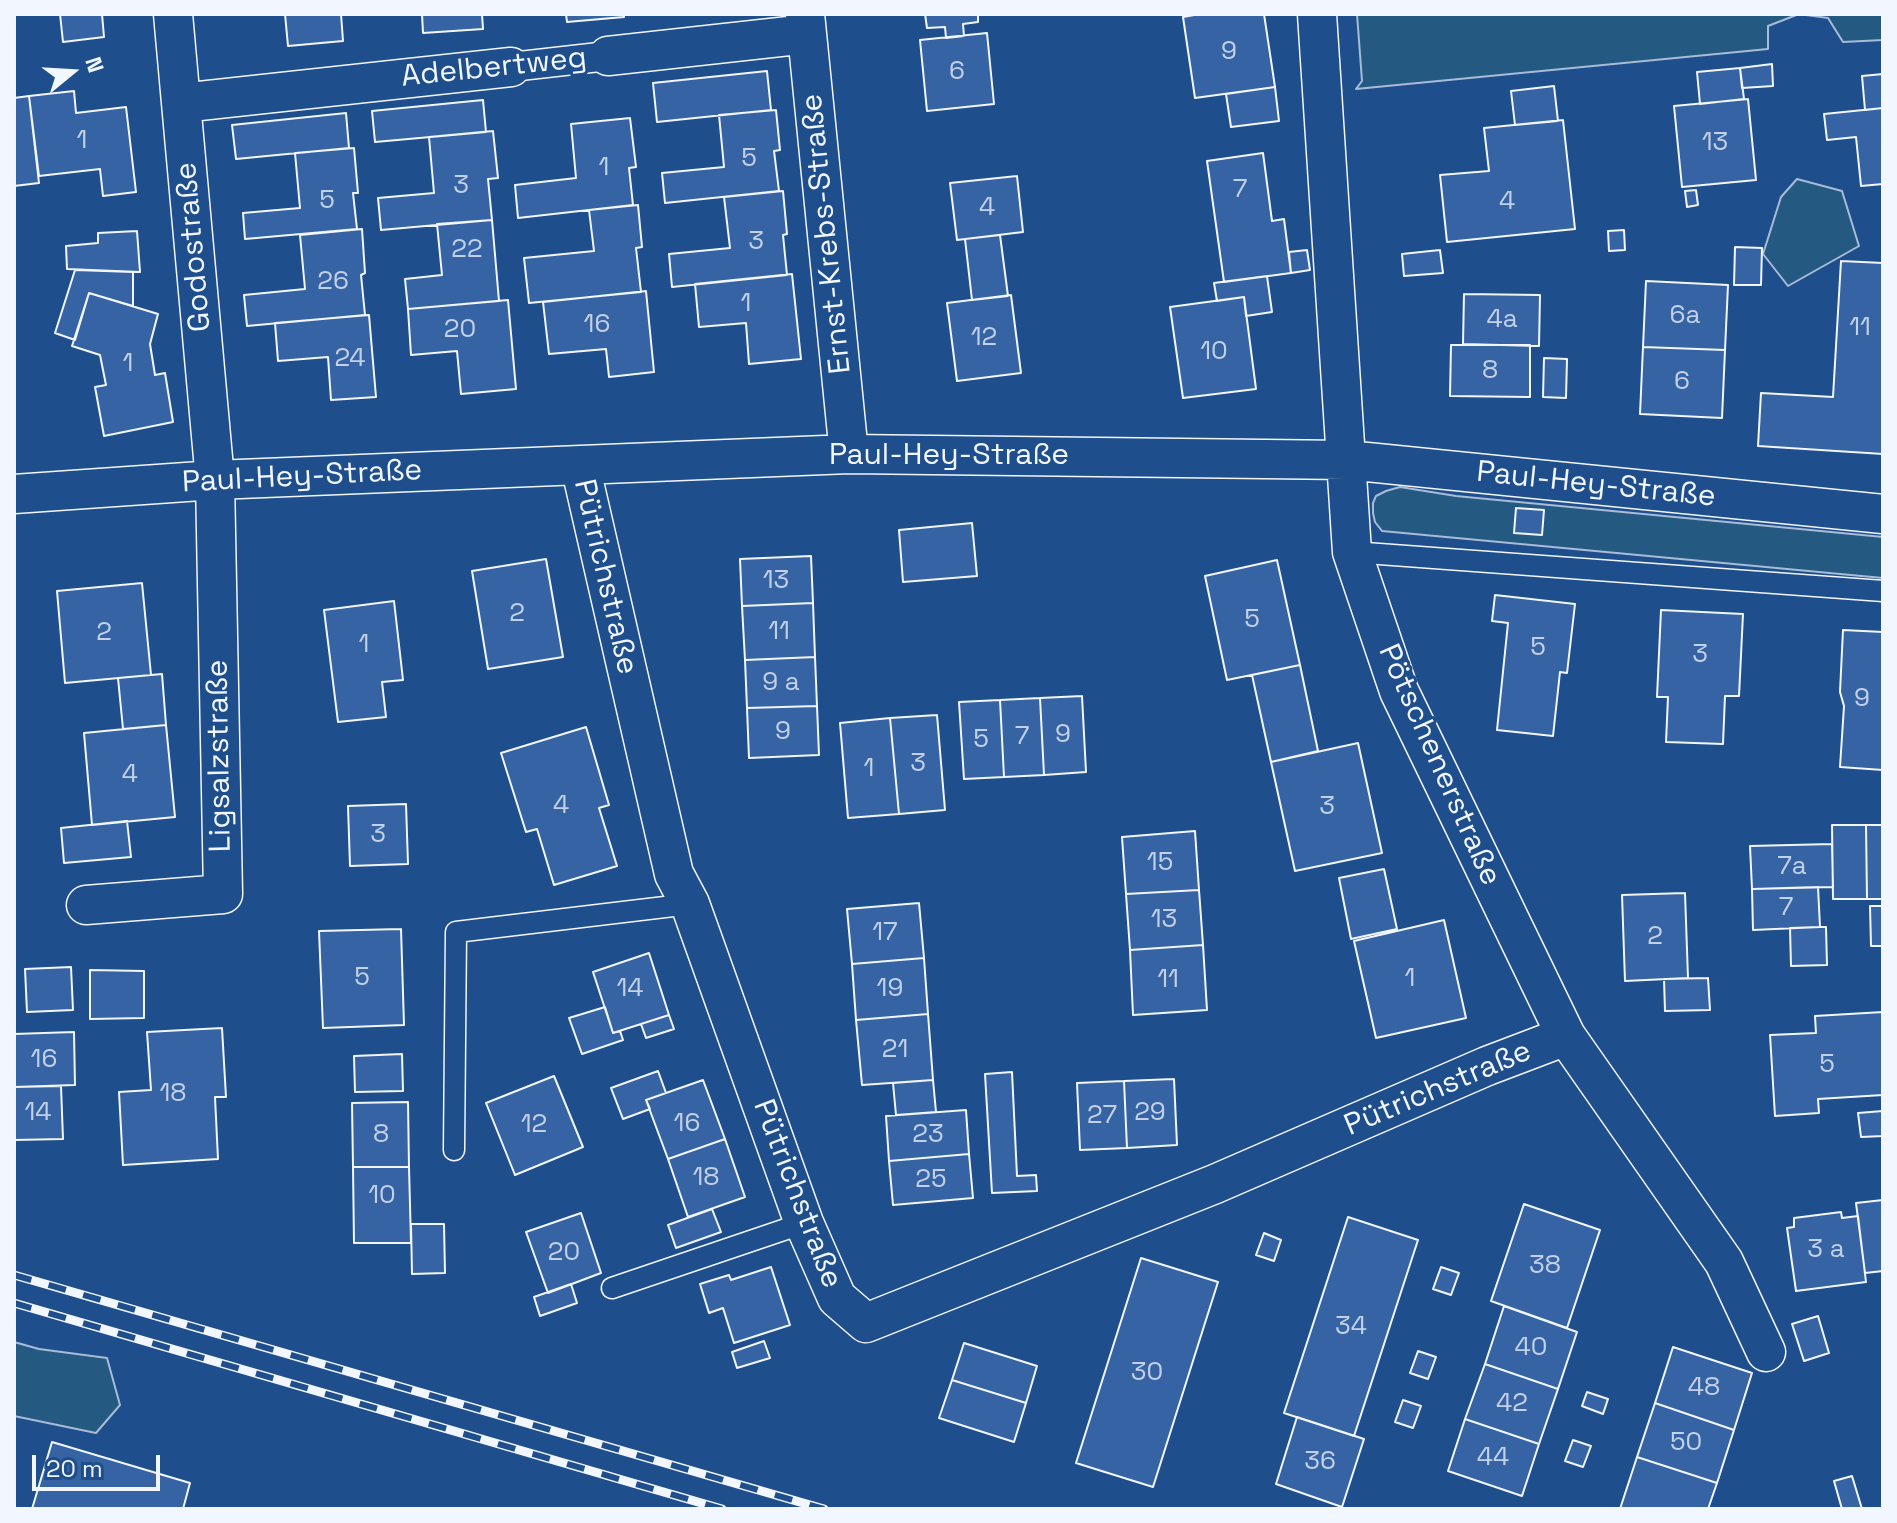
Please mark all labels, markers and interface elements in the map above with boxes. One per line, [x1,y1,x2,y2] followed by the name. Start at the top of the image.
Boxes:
[32,32,112,112] north arrow
[1221,36,1237,68] house number: 9
[399,40,589,96] street label: Adelbertweg
[79,53,110,76] text: N
[949,56,965,88] house number: 6
[794,92,860,376] street label: Ernst-Krebs-Straße
[77,125,87,157] house number: 1
[1702,127,1728,159] house number: 13
[741,143,757,175] house number: 5
[599,152,609,184] house number: 1
[169,161,219,333] street label: Godostraße
[453,170,469,202] house number: 3
[1233,174,1247,206] house number: 7
[319,185,335,217] house number: 5
[1499,186,1515,218] house number: 4
[979,192,995,224] house number: 4
[748,226,764,258] house number: 3
[451,234,483,266] house number: 22
[317,266,349,298] house number: 26
[741,288,751,320] house number: 1
[1670,300,1700,332] house number: 6a
[1486,304,1518,336] house number: 4a
[584,309,610,341] house number: 16
[1849,312,1871,344] house number: 11
[444,314,476,346] house number: 20
[971,322,997,354] house number: 12
[1200,336,1228,368] house number: 10
[334,343,366,375] house number: 24
[123,348,133,380] house number: 1
[1482,355,1498,387] house number: 8
[1674,366,1690,398] house number: 6
[829,438,1069,474] street label: Paul-Hey-Straße
[181,453,423,501] street label: Paul-Hey-Straße
[1475,455,1717,515] street label: Paul-Hey-Straße
[565,476,645,678] street label: Pütrichstraße
[763,565,789,597] house number: 13
[509,598,525,630] house number: 2
[1244,604,1260,636] house number: 5
[768,616,790,648] house number: 11
[96,617,112,649] house number: 2
[359,629,369,661] house number: 1
[1530,632,1546,664] house number: 5
[1370,639,1508,891] street label: Pötschenerstraße
[1692,639,1708,671] house number: 3
[200,659,240,853] street label: Ligsalzstraße
[762,667,800,699] house number: 9 a
[1854,683,1870,715] house number: 9
[775,716,791,748] house number: 9
[1055,719,1071,751] house number: 9
[1015,721,1029,753] house number: 7
[973,724,989,756] house number: 5
[910,748,926,780] house number: 3
[864,753,874,785] house number: 1
[122,759,138,791] house number: 4
[553,790,569,822] house number: 4
[1319,791,1335,823] house number: 3
[370,819,386,851] house number: 3
[1147,847,1173,879] house number: 15
[1777,851,1807,883] house number: 7a
[1779,892,1793,924] house number: 7
[1151,904,1177,936] house number: 13
[872,917,898,949] house number: 17
[1647,921,1663,953] house number: 2
[354,962,370,994] house number: 5
[1405,963,1415,995] house number: 1
[1157,964,1179,996] house number: 11
[616,973,644,1005] house number: 14
[877,973,903,1005] house number: 19
[882,1034,908,1066] house number: 21
[1339,1034,1537,1144] street label: Pütrichstraße
[31,1044,57,1076] house number: 16
[1819,1049,1835,1081] house number: 5
[159,1078,187,1110] house number: 18
[745,1095,849,1293] street label: Pütrichstraße
[24,1097,52,1129] house number: 14
[1134,1097,1166,1129] house number: 29
[1087,1100,1117,1132] house number: 27
[674,1108,700,1140] house number: 16
[521,1109,547,1141] house number: 12
[373,1119,389,1151] house number: 8
[912,1119,944,1151] house number: 23
[692,1162,720,1194] house number: 18
[915,1164,947,1196] house number: 25
[368,1180,396,1212] house number: 10
[1807,1234,1845,1266] house number: 3 a
[548,1237,580,1269] house number: 20
[1529,1250,1561,1282] house number: 38
[1335,1311,1367,1343] house number: 34
[1515,1332,1547,1364] house number: 40
[1131,1357,1163,1389] house number: 30
[1688,1372,1720,1404] house number: 48
[1496,1388,1528,1420] house number: 42
[1670,1427,1702,1459] house number: 50
[36,1439,164,1489] scale bar
[1477,1442,1509,1474] house number: 44
[1304,1446,1336,1478] house number: 36
[46,1453,103,1484] text: 20 m

